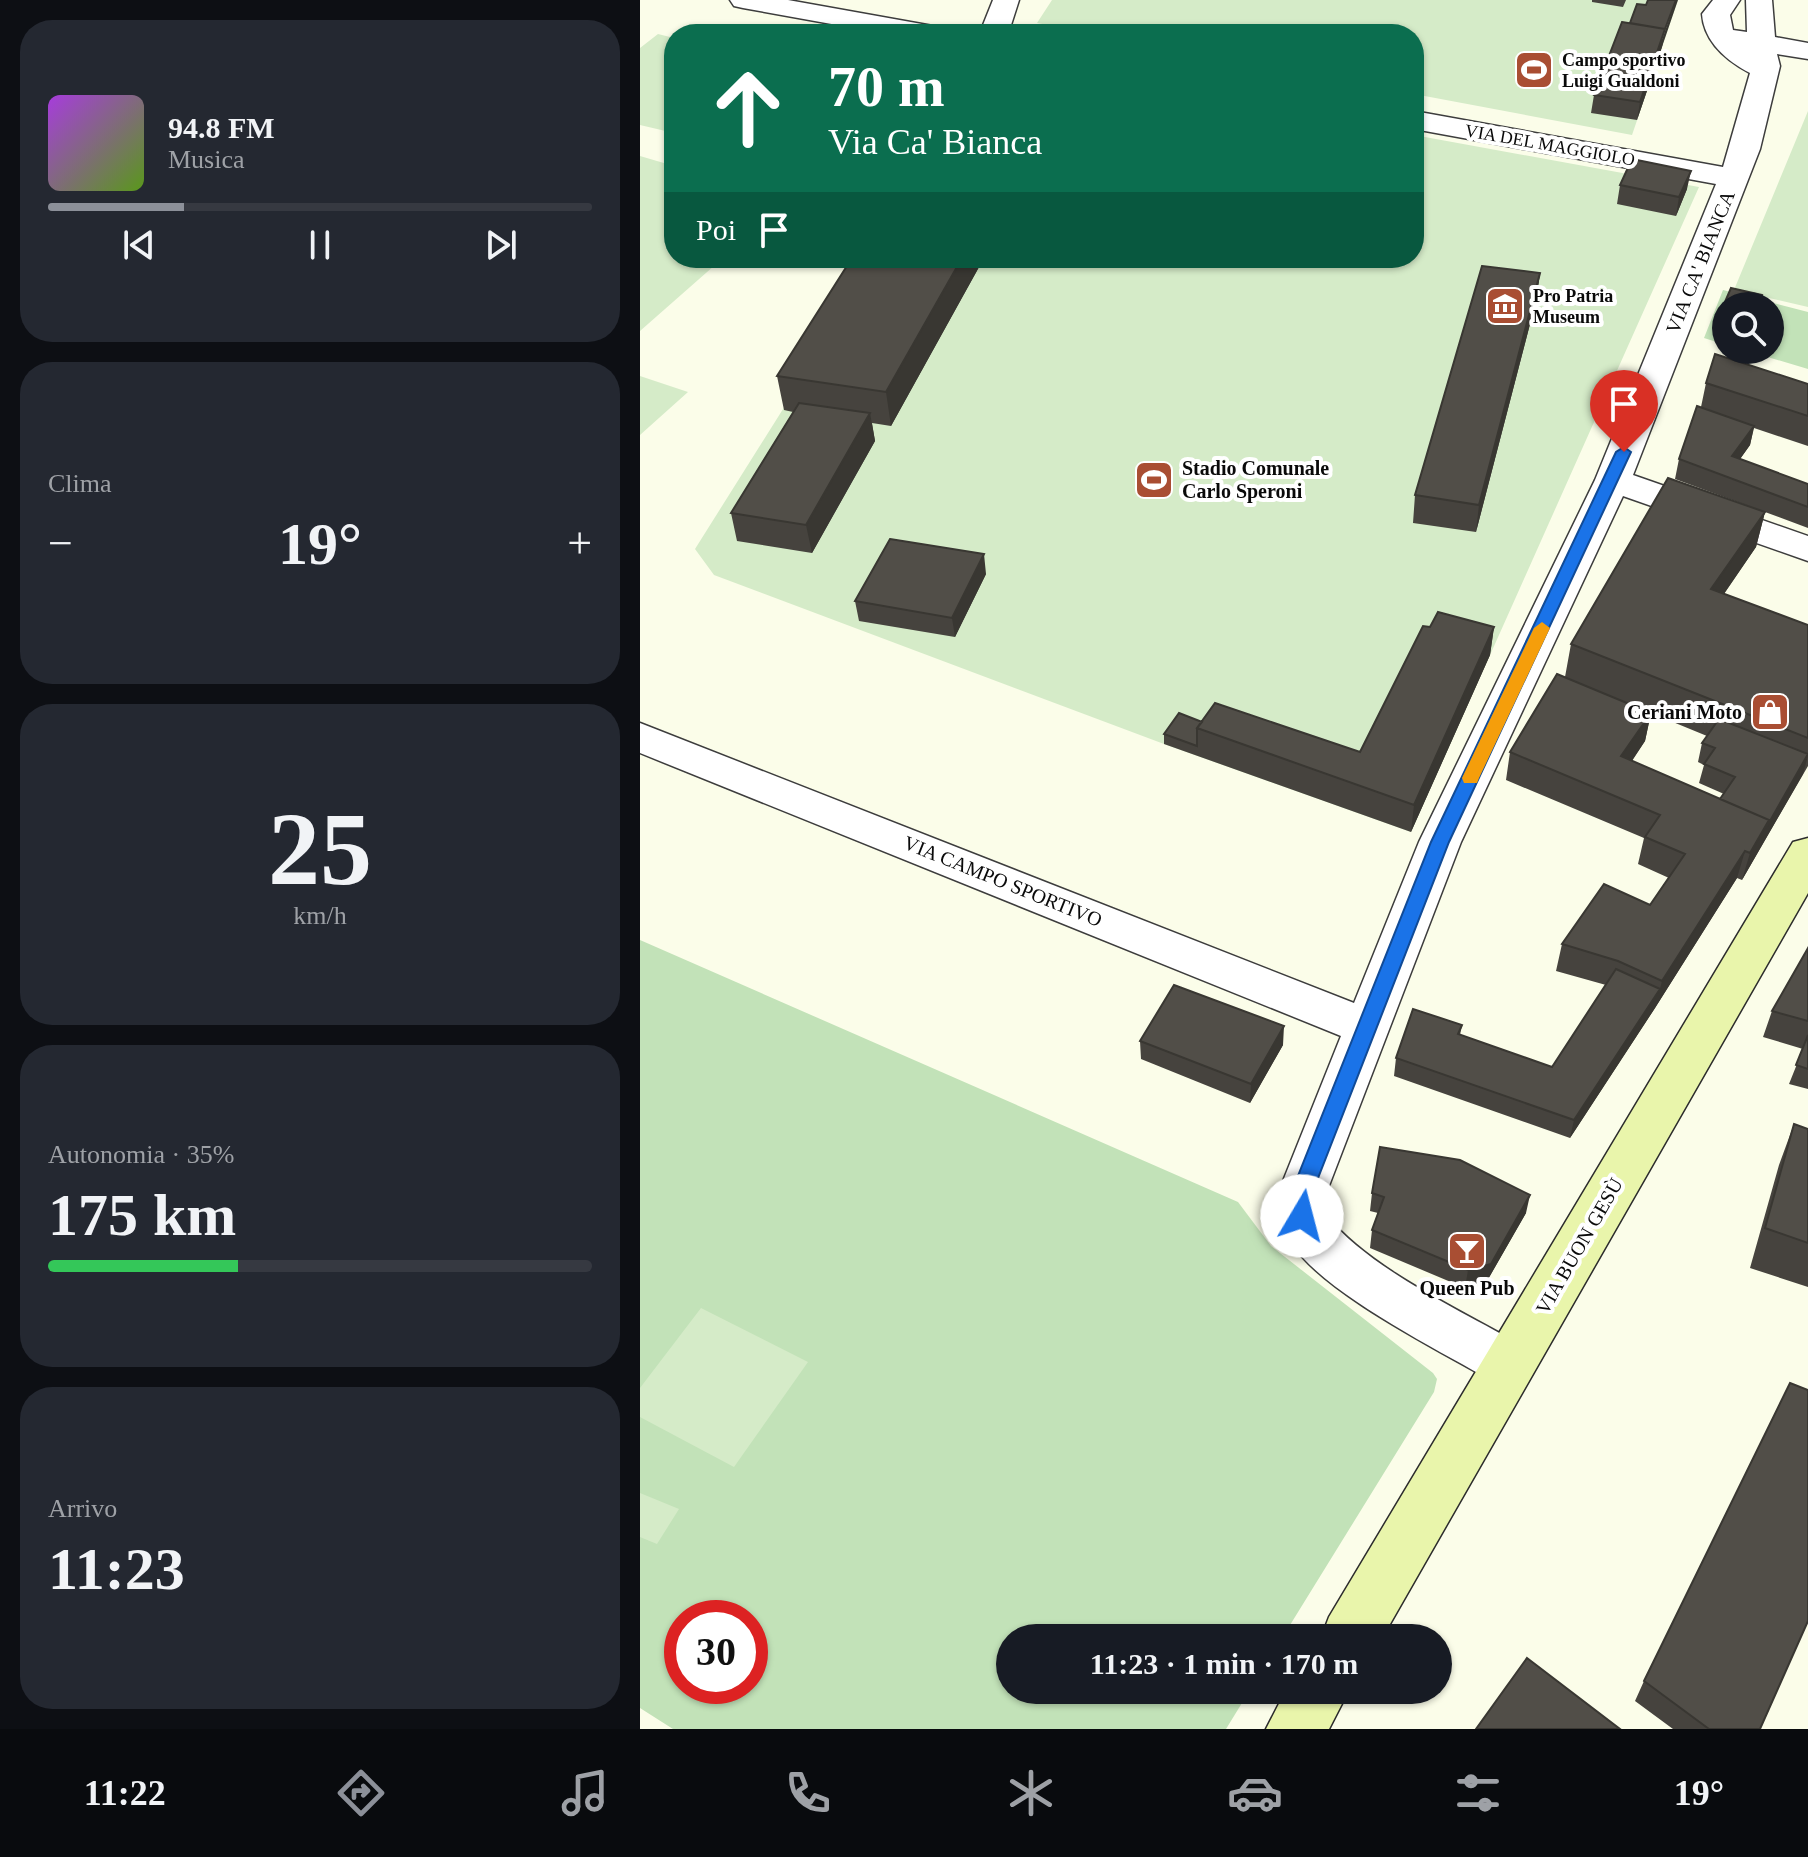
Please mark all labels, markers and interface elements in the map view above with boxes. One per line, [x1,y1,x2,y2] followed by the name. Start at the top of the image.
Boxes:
[1513,49,1555,91] sports icon: Campo sportivo Luigi Gualdoni
[1562,50,1686,91] place label: Campo sportivo Luigi Gualdoni
[696,56,800,160] icon: ahead
[828,56,945,118] text: 70 m
[168,111,275,144] text: 94.8 FM
[1463,120,1637,170] street label: VIA DEL MAGGIOLO
[828,122,1042,162] text: Via Ca' Bianca
[168,145,245,174] text: Musica
[1661,187,1739,337] street label: VIA CA' BIANCA
[752,208,796,252] icon: arrive
[696,213,736,246] text: Poi
[117,223,161,267] icon: previous
[298,223,342,267] icon: pause
[479,223,523,267] icon: next
[1484,285,1526,327] museum icon: Pro Patria Museum
[1533,286,1613,327] place label: Pro Patria Museum
[1712,292,1784,364] map controls
[1712,292,1784,364] button: search
[1590,370,1658,452] pin
[1602,382,1646,426] icon: arrive
[1182,457,1329,503] place label: Stadio Comunale Carlo Speroni
[1133,459,1175,501] sports icon: Stadio Comunale Carlo Speroni
[48,469,112,498] text: Clima
[278,511,362,577] text: 19°
[48,519,73,568] text: −
[567,519,592,568] text: +
[1749,691,1791,733] shop icon: Ceriani Moto
[1627,701,1742,723] place label: Ceriani Moto
[268,791,372,906] text: 25
[901,831,1105,931] street label: VIA CAMPO SPORTIVO
[293,901,347,930] text: km/h
[48,1140,234,1169] text: Autonomia · 35%
[1530,1173,1627,1318] street label: VIA BUON GESÙ
[1260,1174,1344,1258] position arrow
[48,1182,236,1248] text: 175 km
[1446,1230,1488,1272] bar icon: Queen Pub
[1419,1277,1515,1299] place label: Queen Pub
[48,1494,117,1523] text: Arrivo
[48,1536,185,1602] text: 11:23
[664,1600,768,1704] speed limit sign: 30
[1090,1647,1358,1680] text: 11:23 · 1 min · 170 m
[333,1765,389,1821] icon: directions
[557,1765,613,1821] icon: music
[780,1765,836,1821] icon: phone
[1003,1765,1059,1821] icon: climate
[1227,1765,1283,1821] icon: car
[1450,1765,1506,1821] icon: filters
[84,1773,166,1813] text: 11:22
[1674,1773,1724,1813] text: 19°

